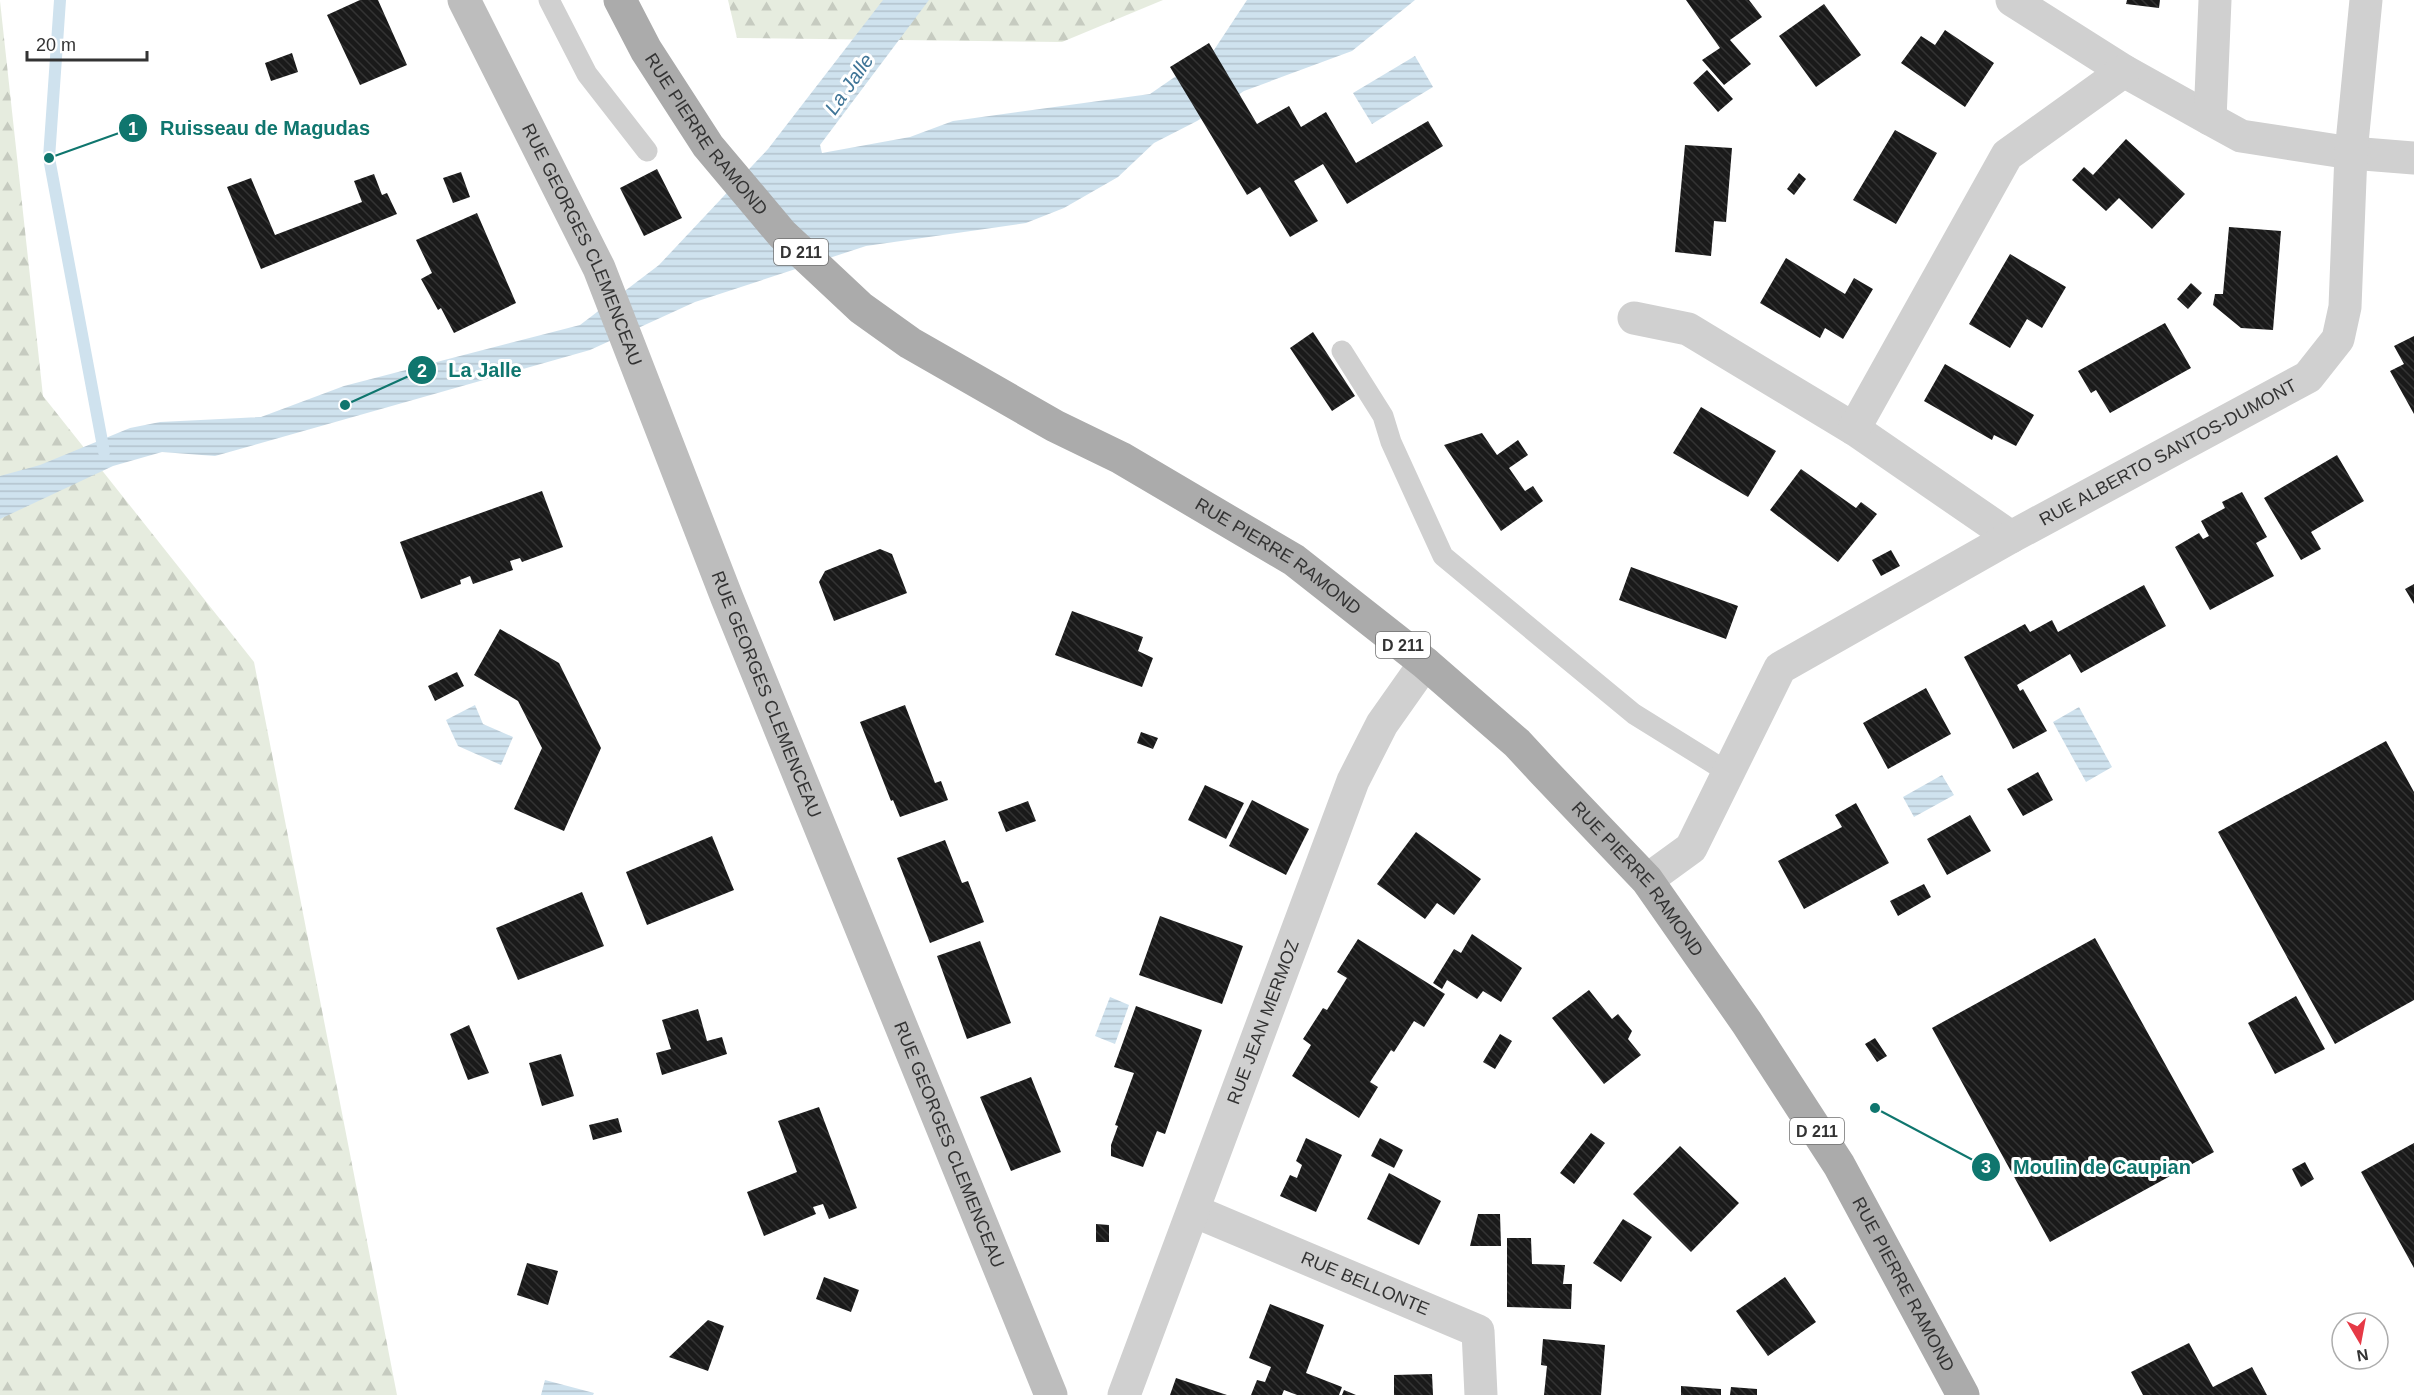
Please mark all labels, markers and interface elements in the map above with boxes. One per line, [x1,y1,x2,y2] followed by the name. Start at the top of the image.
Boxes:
[27,24,147,62] scale bar
[36,35,76,55] text: 20 m
[820,49,878,119] water label: La Jalle
[641,50,772,219] street label: RUE PIERRE RAMOND
[118,109,382,147] callout: Ruisseau de Magudas
[160,117,370,139] text: Ruisseau de Magudas
[128,119,138,139] text: 1
[518,120,646,369] street label: RUE GEORGES CLEMENCEAU
[774,239,828,265] road number: D 211
[407,351,534,389] callout: La Jalle
[448,359,522,381] text: La Jalle
[417,361,427,381] text: 2
[2036,375,2300,530] street label: RUE ALBERTO SANTOS-DUMONT
[1192,494,1365,619] street label: RUE PIERRE RAMOND
[707,568,825,820] street label: RUE GEORGES CLEMENCEAU
[1376,632,1430,658] road number: D 211
[1568,798,1707,960] street label: RUE PIERRE RAMOND
[1223,937,1303,1107] street label: RUE JEAN MERMOZ
[890,1018,1008,1271] street label: RUE GEORGES CLEMENCEAU
[1790,1118,1844,1144] road number: D 211
[1971,1148,2203,1186] callout: Moulin de Caupian
[2013,1156,2191,1178] text: Moulin de Caupian
[1981,1157,1991,1177] text: 3
[1848,1194,1958,1375] street label: RUE PIERRE RAMOND
[1298,1247,1432,1319] street label: RUE BELLONTE
[2330,1311,2390,1371] north arrow
[2355,1346,2370,1365] text: N

